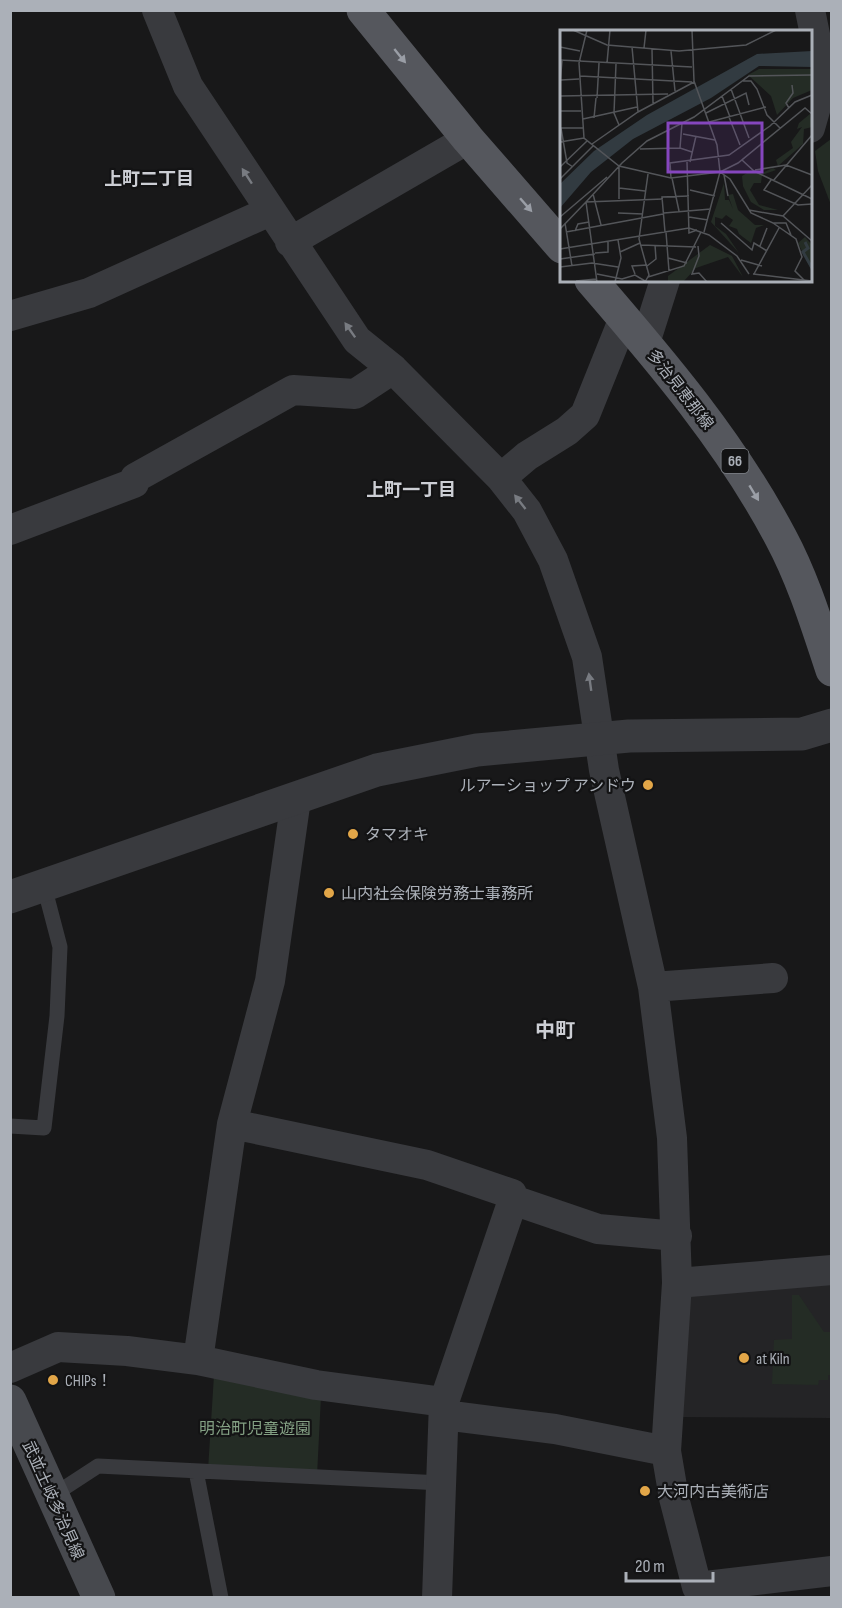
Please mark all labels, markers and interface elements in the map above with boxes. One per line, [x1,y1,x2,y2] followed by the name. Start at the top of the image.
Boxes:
[560,30,812,282] inset map
[394,48,407,64] one-way arrow
[241,168,253,184] one-way arrow
[104,169,194,190] district label: 上町二丁目
[519,197,532,212] one-way arrow
[344,322,356,338] one-way arrow
[643,346,717,434] street label: 多治見恵那線
[722,449,748,473] road number: 66
[366,480,456,501] district label: 上町一丁目
[749,485,760,501] one-way arrow
[513,494,526,510] one-way arrow
[586,673,595,692] one-way arrow
[459,777,636,796] place label: ルアーショップ アンドウ
[641,778,655,792] marker: ルアーショップ アンドウ
[365,826,429,845] place label: タマオキ
[346,827,360,841] marker: タマオキ
[341,885,533,904] place label: 山内社会保険労務士事務所
[322,886,336,900] marker: 山内社会保険労務士事務所
[535,1019,575,1043] district label: 中町
[756,1350,790,1369] place label: at Kiln
[737,1351,751,1365] marker: at Kiln
[65,1372,113,1391] place label: CHIPs！
[46,1373,60,1387] marker: CHIPs！
[199,1420,311,1439] park label: 明治町児童遊園
[18,1438,87,1563] street label: 武並土岐多治見線
[657,1483,769,1502] place label: 大河内古美術店
[638,1484,652,1498] marker: 大河内古美術店
[626,1545,713,1583] scale bar
[635,1556,665,1577] text: 20 m

